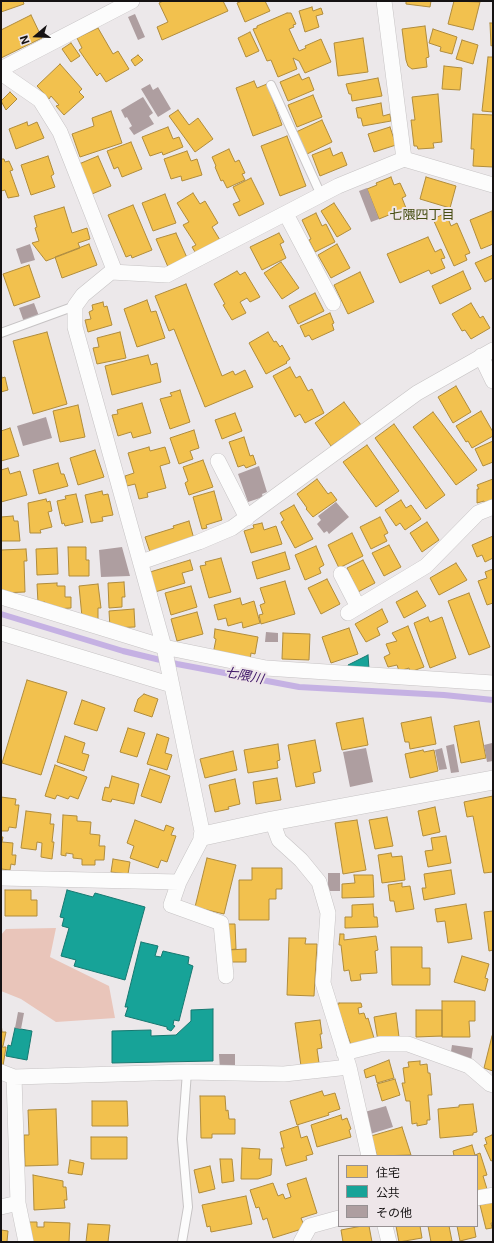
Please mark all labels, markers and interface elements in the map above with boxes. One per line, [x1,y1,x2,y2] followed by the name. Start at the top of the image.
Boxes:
[16,16,56,56] north arrow
[17,34,33,46] text: N
[390,207,454,223] district label: 七隈四丁目
[223,665,265,687] water label: 七隈川
[338,1155,478,1227] legend
[376,1165,400,1180] text: 住宅
[376,1185,400,1200] text: 公共
[376,1205,412,1220] text: その他

